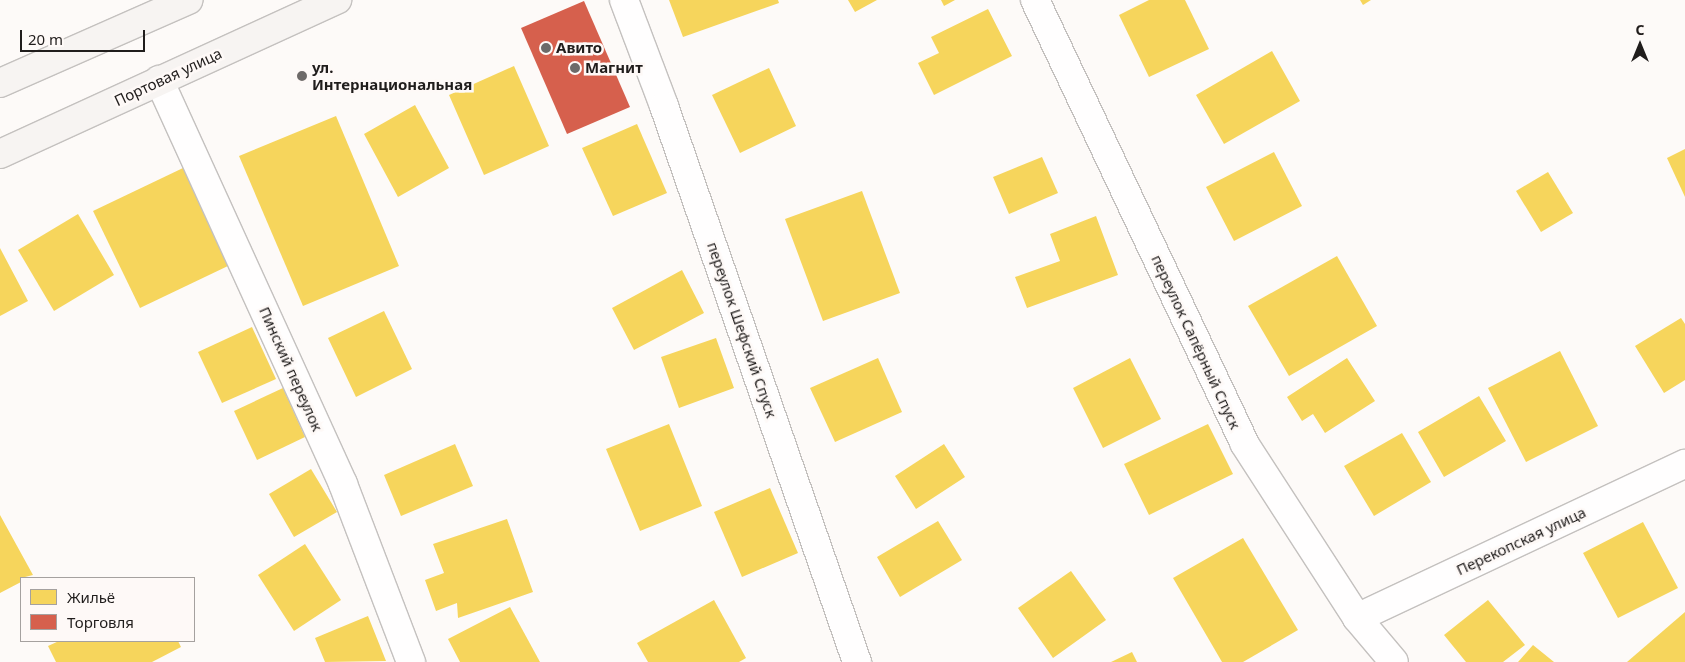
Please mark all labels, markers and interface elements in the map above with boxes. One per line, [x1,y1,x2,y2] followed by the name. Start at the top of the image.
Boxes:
[22,20,148,52] scale bar
[1615,20,1665,70] north arrow
[1635,20,1645,39] text: С
[28,29,63,49] text: 20 m
[556,39,602,57] place label: Авито
[540,42,552,54] marker: Авито
[111,44,225,110] street label: Портовая улица
[312,58,472,93] place label: ул. Интернациональная
[585,59,643,77] place label: Магнит
[569,62,581,74] marker: Магнит
[296,70,308,82] marker: ул. Интернациональная
[703,240,781,420] street label: переулок Шефский Спуск
[1148,252,1244,432] street label: переулок Сапёрный Спуск
[255,304,327,434] street label: Пинский переулок
[1453,503,1589,579] street label: Перекопская улица
[20,577,195,642] legend
[67,587,115,607] text: Жильё
[67,612,134,632] text: Торговля

